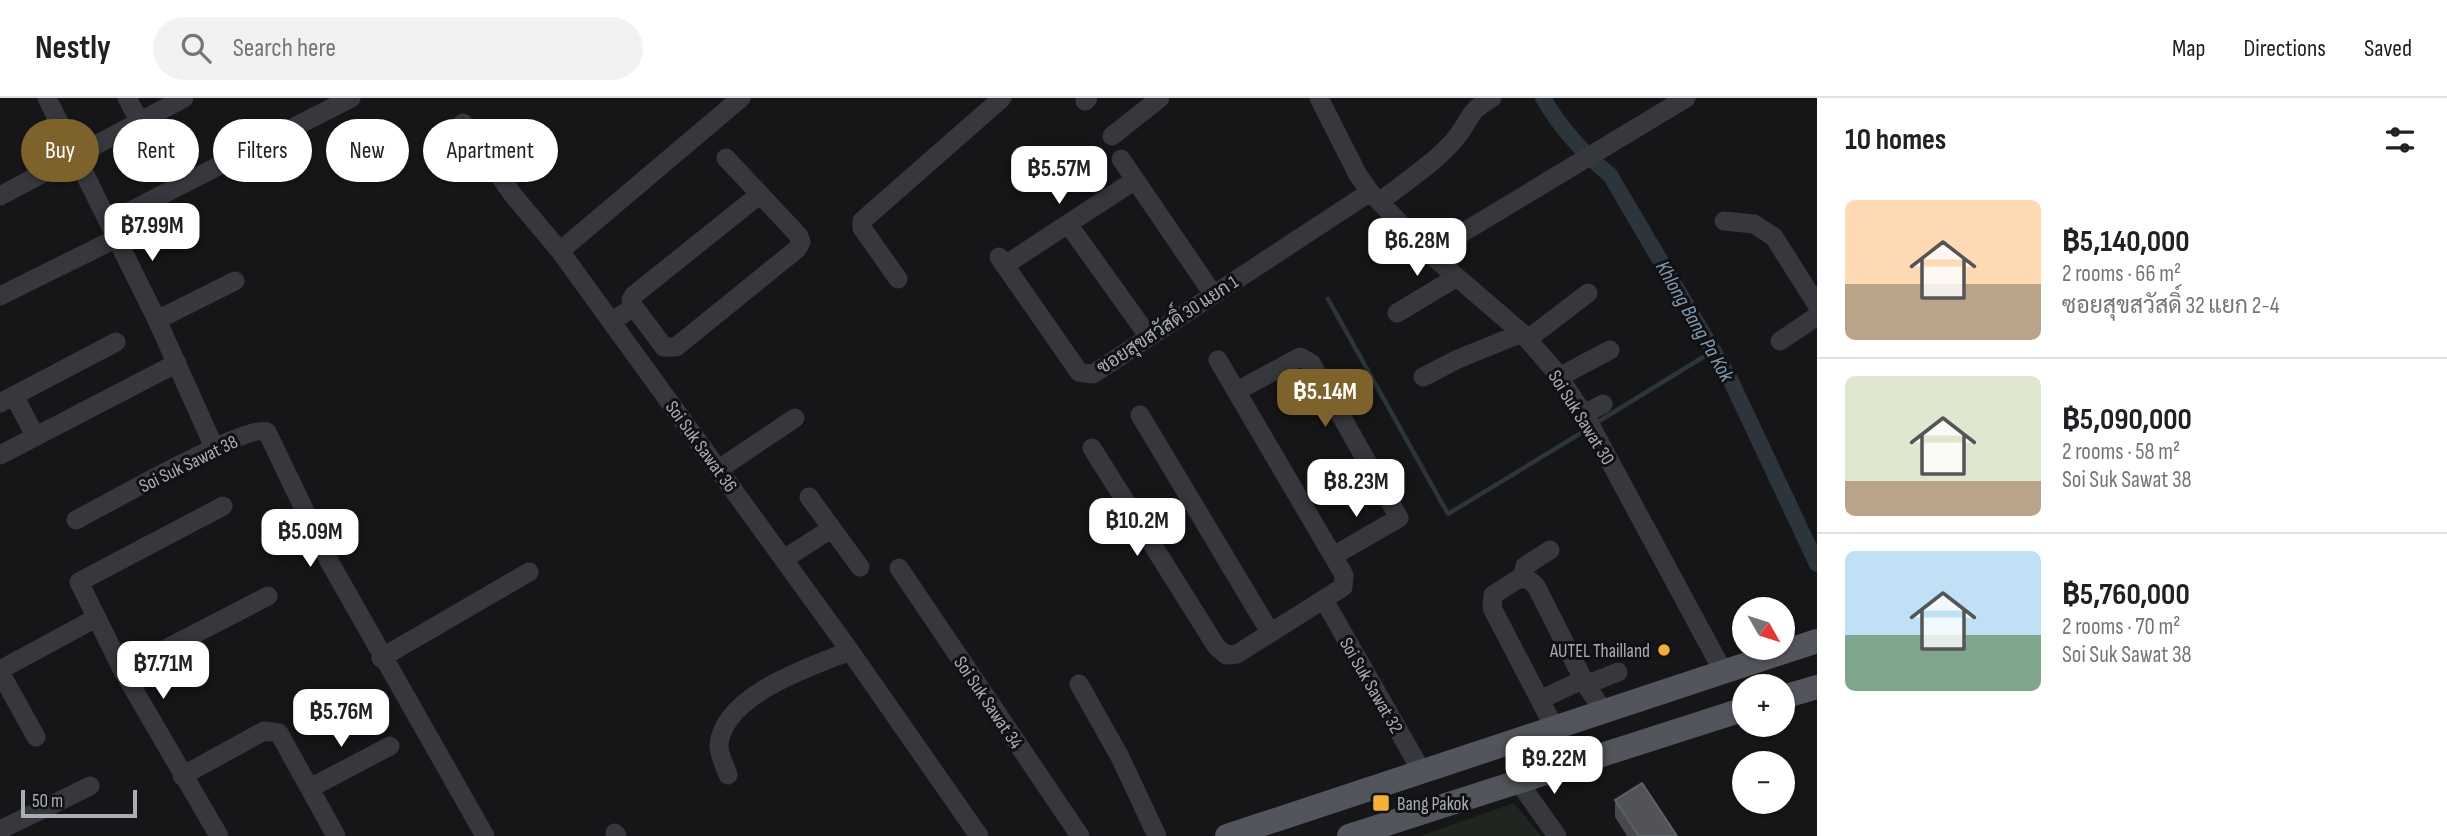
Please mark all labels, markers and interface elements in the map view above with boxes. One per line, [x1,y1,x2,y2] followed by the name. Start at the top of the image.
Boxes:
[153,17,643,80] search box
[35,28,111,68] text: Nestly
[177,29,215,67] icon: search
[233,33,336,64] text: Search here
[2172,34,2205,63] text: Map
[2243,34,2326,63] text: Directions
[2364,34,2412,63] text: Saved
[21,119,99,182] chip: Buy
[113,119,199,182] chip: Rent
[213,119,312,182] chip: Filters
[326,119,409,182] chip: New
[423,119,558,182] chip: Apartment
[2381,121,2419,159] icon: filters
[1845,122,1946,158] text: 10 homes
[1002,146,1116,206] pin: ฿5.57M
[1027,155,1091,183] text: ฿5.57M
[95,204,209,263] pin: ฿7.99M
[120,212,184,240] text: ฿7.99M
[1360,218,1474,278] pin: ฿6.28M
[2062,224,2190,260] text: ฿5,140,000
[1384,227,1450,255] text: ฿6.28M
[1901,228,1985,312] icon: home
[1650,256,1740,387] water label: Khlong Bang Pa Kok
[2062,260,2181,288] text: 2 rooms · 66 m²
[1088,264,1243,380] street label: ซอยสุขสวัสดิ์ 30 แยก 1
[2062,292,2279,320] text: ซอยสุขสวัสดิ์ 32 แยก 2-4
[1543,366,1619,469] street label: Soi Suk Sawat 30
[1268,370,1382,429] pin: ฿5.14M
[1293,378,1357,406] text: ฿5.14M
[660,397,742,497] street label: Soi Suk Sawat 36
[2062,402,2192,438] text: ฿5,090,000
[1901,404,1985,488] icon: home
[135,431,242,498] street label: Soi Suk Sawat 38
[2062,438,2180,466] text: 2 rooms · 58 m²
[1299,460,1413,519] pin: ฿8.23M
[2062,466,2192,494] text: Soi Suk Sawat 38
[1323,468,1389,496] text: ฿8.23M
[1080,498,1194,558] pin: ฿10.2M
[1105,507,1169,535] text: ฿10.2M
[253,510,367,569] pin: ฿5.09M
[277,518,343,546] text: ฿5.09M
[2062,577,2190,613] text: ฿5,760,000
[1901,579,1985,663] icon: home
[1732,597,1796,660] north arrow
[1732,597,1795,814] map controls
[2062,613,2180,641] text: 2 rooms · 70 m²
[1334,634,1407,738] street label: Soi Suk Sawat 32
[1549,640,1650,663] place label: AUTEL Thailland
[2062,641,2192,669] text: Soi Suk Sawat 38
[106,642,220,701] pin: ฿7.71M
[1656,642,1672,658] marker: AUTEL Thailland
[133,650,193,678] text: ฿7.71M
[948,652,1027,754] street label: Soi Suk Sawat 34
[1732,674,1795,737] button: +
[284,690,398,749] pin: ฿5.76M
[309,698,373,726] text: ฿5.76M
[1497,736,1611,796] pin: ฿9.22M
[1522,745,1586,773] text: ฿9.22M
[1732,751,1795,814] button: −
[21,787,136,819] scale bar
[32,790,63,813] text: 50 m
[1371,793,1391,813] marker: Bang Pakok
[1397,793,1469,816] place label: Bang Pakok

